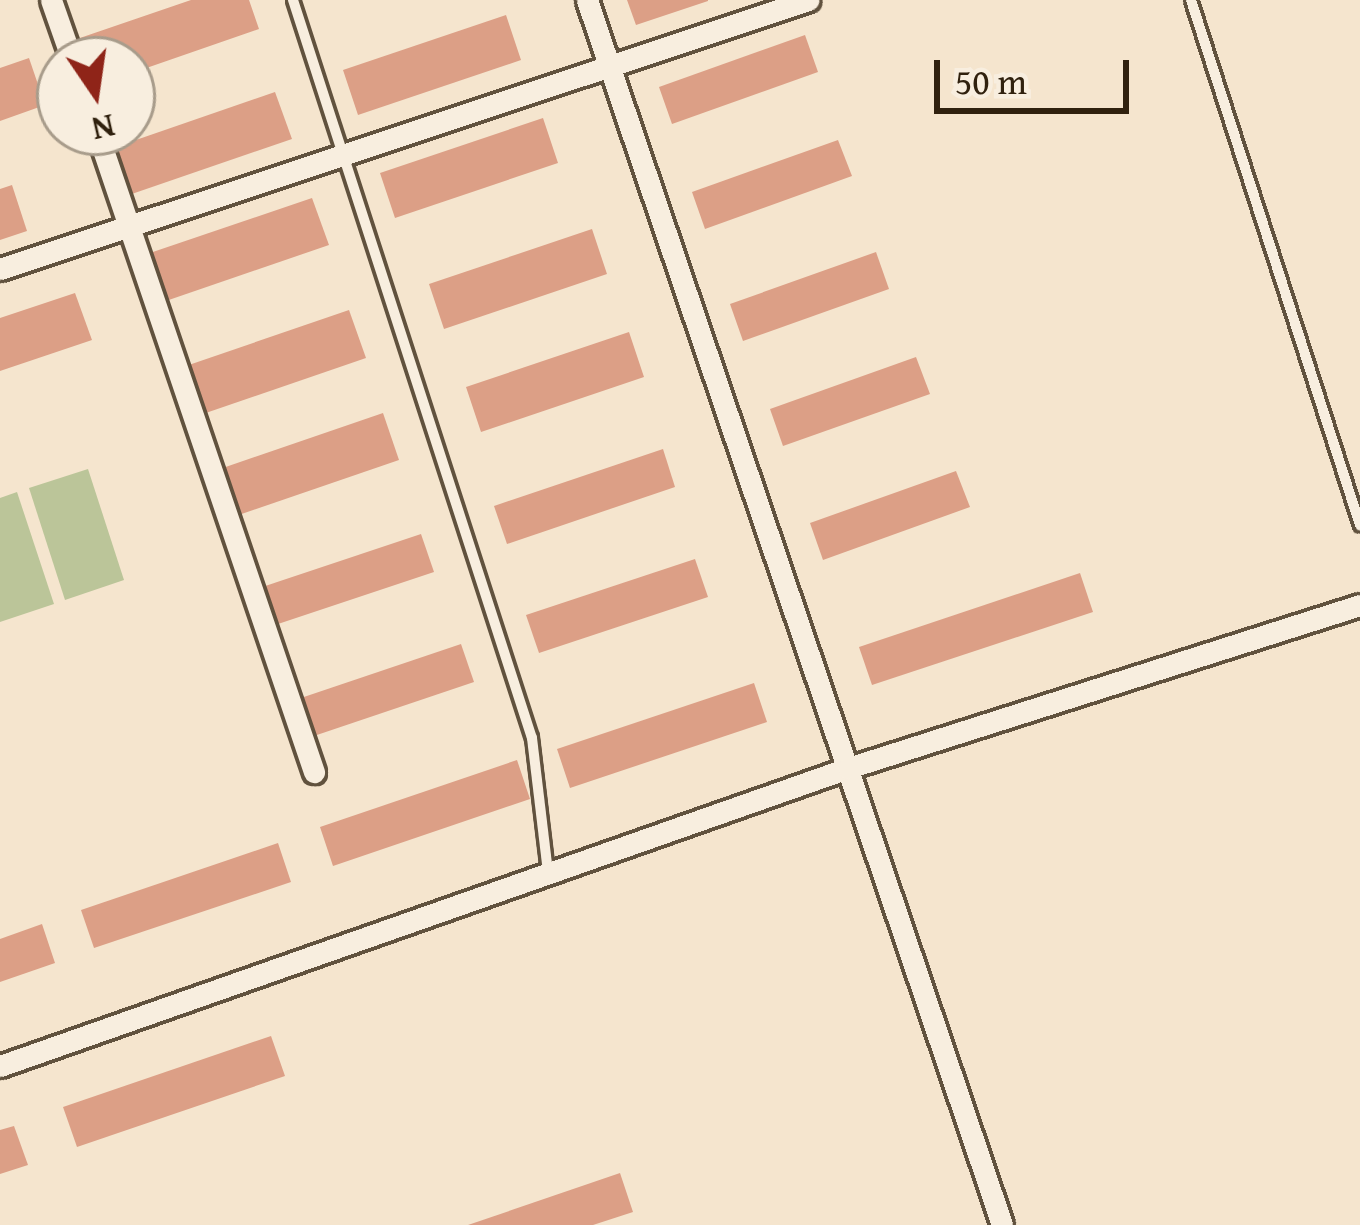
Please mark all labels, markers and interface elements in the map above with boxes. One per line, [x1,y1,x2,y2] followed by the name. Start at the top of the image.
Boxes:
[36,36,156,156] north arrow
[940,36,1135,110] scale bar
[955,54,1027,107] text: 50 m
[87,102,120,154] text: N

